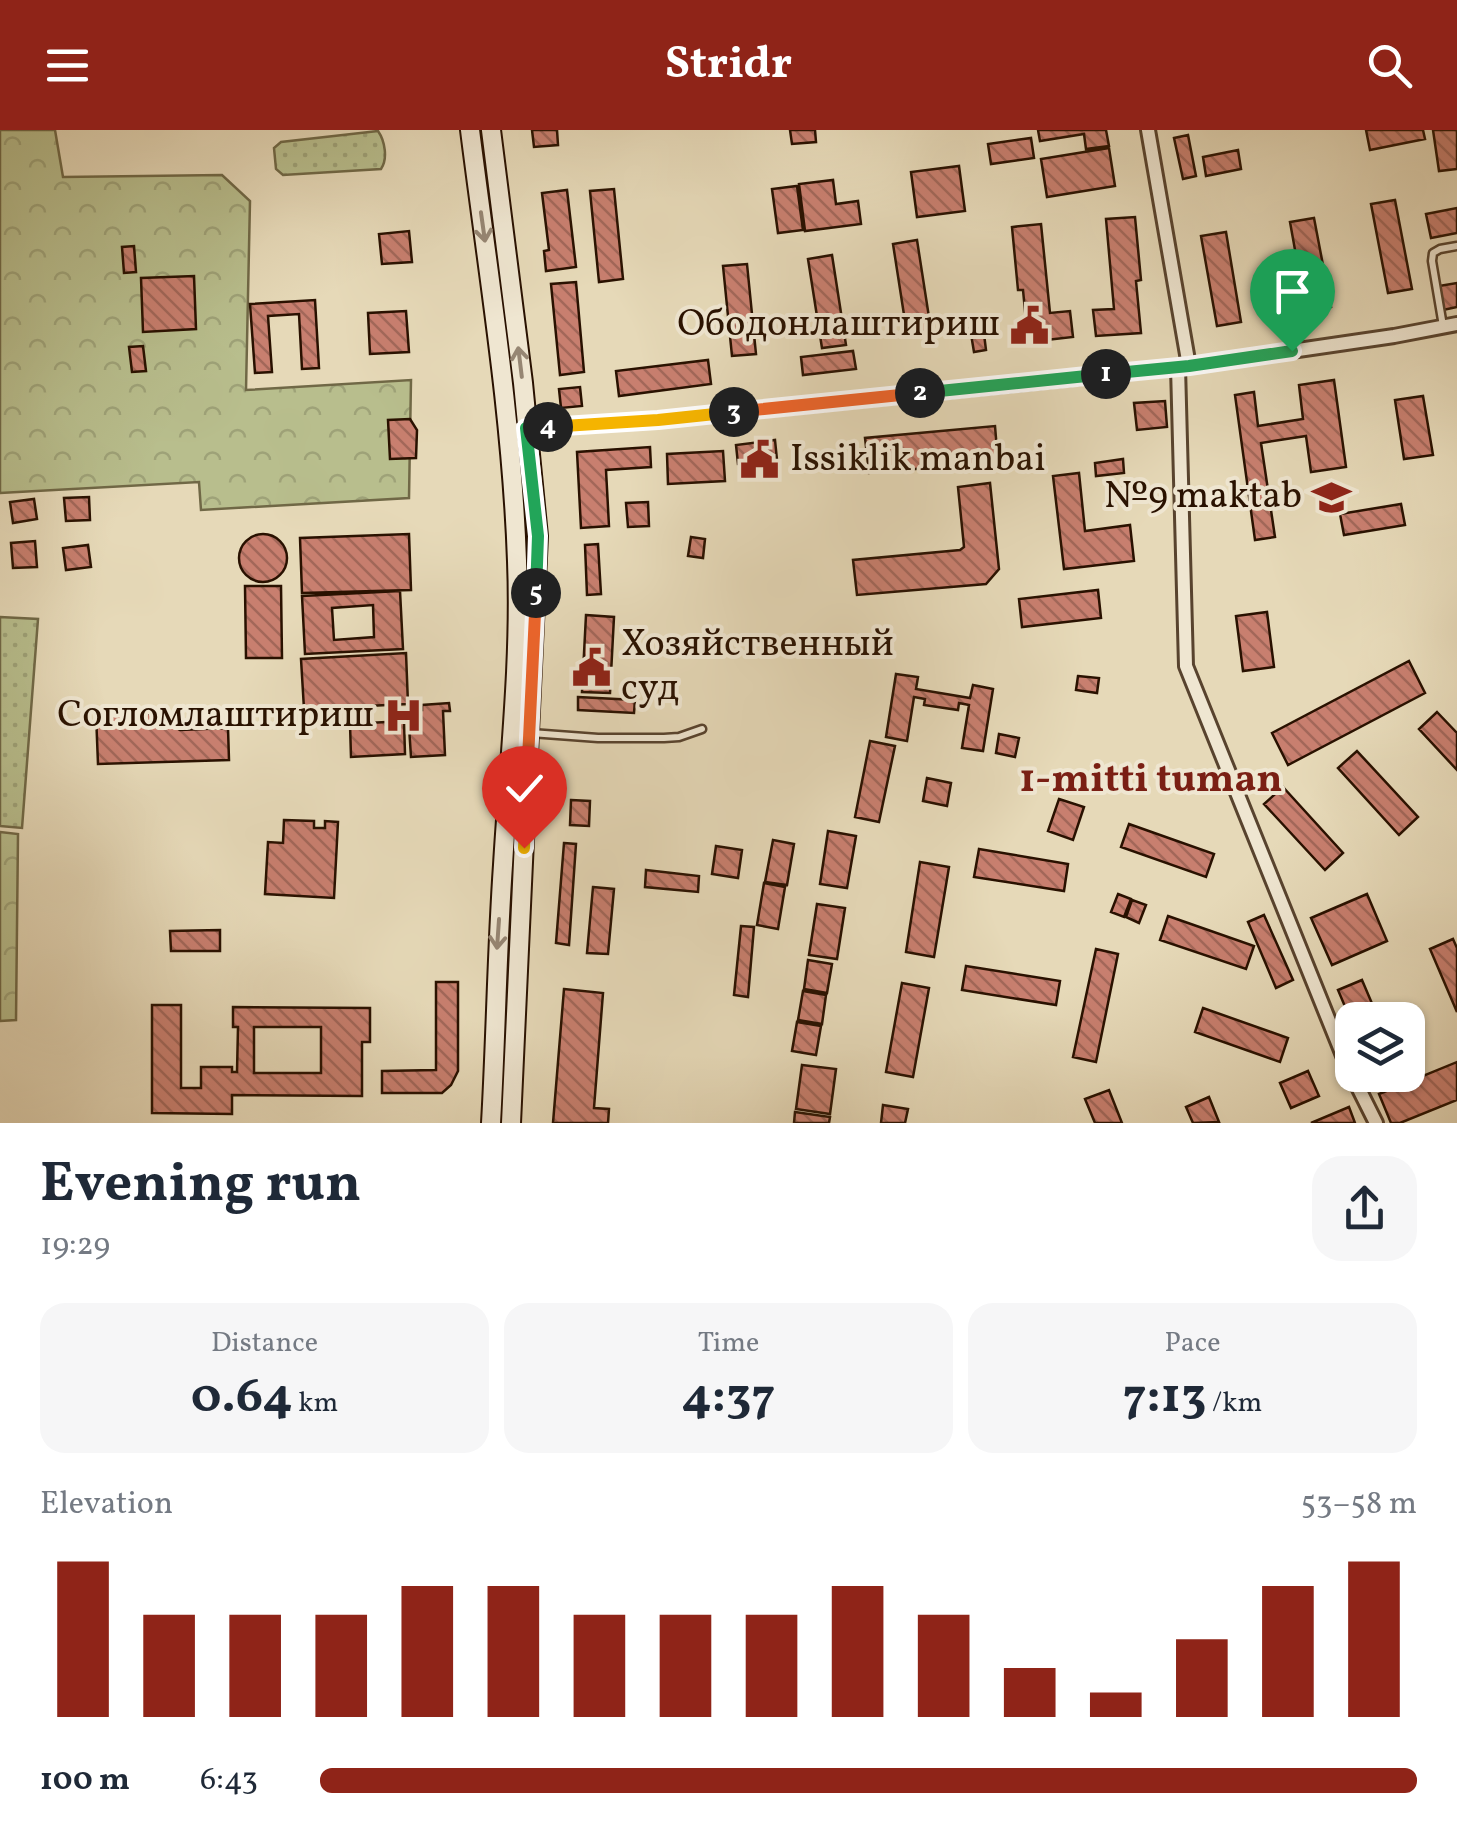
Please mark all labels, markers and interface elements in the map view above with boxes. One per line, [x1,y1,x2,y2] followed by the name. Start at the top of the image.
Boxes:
[665,34,792,97] text: Stridr
[40,38,95,93] icon: menu
[1362,38,1417,93] icon: search
[474,210,492,242] one-way arrow
[1250,249,1335,352] pin
[1265,264,1320,319] icon: arrive
[677,299,1000,352] place label: Ободонлаштириш
[1009,304,1051,346] public building icon: Ободонлаштириш
[510,346,529,379] one-way arrow
[1081,349,1131,399] pin: 1
[1100,354,1112,393] text: 1
[895,368,945,418] pin: 2
[913,373,927,412] text: 2
[709,387,759,437] pin: 3
[727,392,741,431] text: 3
[523,402,573,452] pin: 4
[540,407,556,446] text: 4
[790,434,1046,487] place label: Issiklik manbai
[739,439,781,481] public building icon: Issiklik manbai
[1104,471,1302,524] place label: №9 maktab
[1311,476,1353,518] school or university icon: №9 maktab
[511,568,561,618] pin: 5
[529,573,543,612] text: 5
[621,619,894,716] place label: Хозяйственный суд
[570,646,612,688] public building icon: Хозяйственный суд
[57,690,374,743] place label: Согломлаштириш
[383,695,425,737] hospital icon: Согломлаштириш
[482,746,567,849] pin
[1019,753,1283,809] district label: 1-mitti tuman
[497,761,552,816] icon: check
[488,918,507,950] one-way arrow
[1335,1002,1425,1092] map controls
[1335,1002,1425,1092] button: layers
[40,1148,361,1224] text: Evening run
[1312,1156,1417,1261] button: share
[40,1224,110,1268] text: 19:29
[211,1324,318,1363] text: Distance
[698,1324,759,1363] text: Time
[1164,1324,1221,1363] text: Pace
[191,1363,293,1433] text: 0.64
[682,1363,775,1433] text: 4:37
[1123,1363,1206,1433] text: 7:13
[293,1384,338,1423] text: km
[1206,1384,1262,1423] text: /km
[40,1483,173,1527] text: Elevation
[1301,1483,1417,1527] text: 53–58 m
[40,1759,130,1803] text: 100 m
[200,1759,258,1803] text: 6:43

